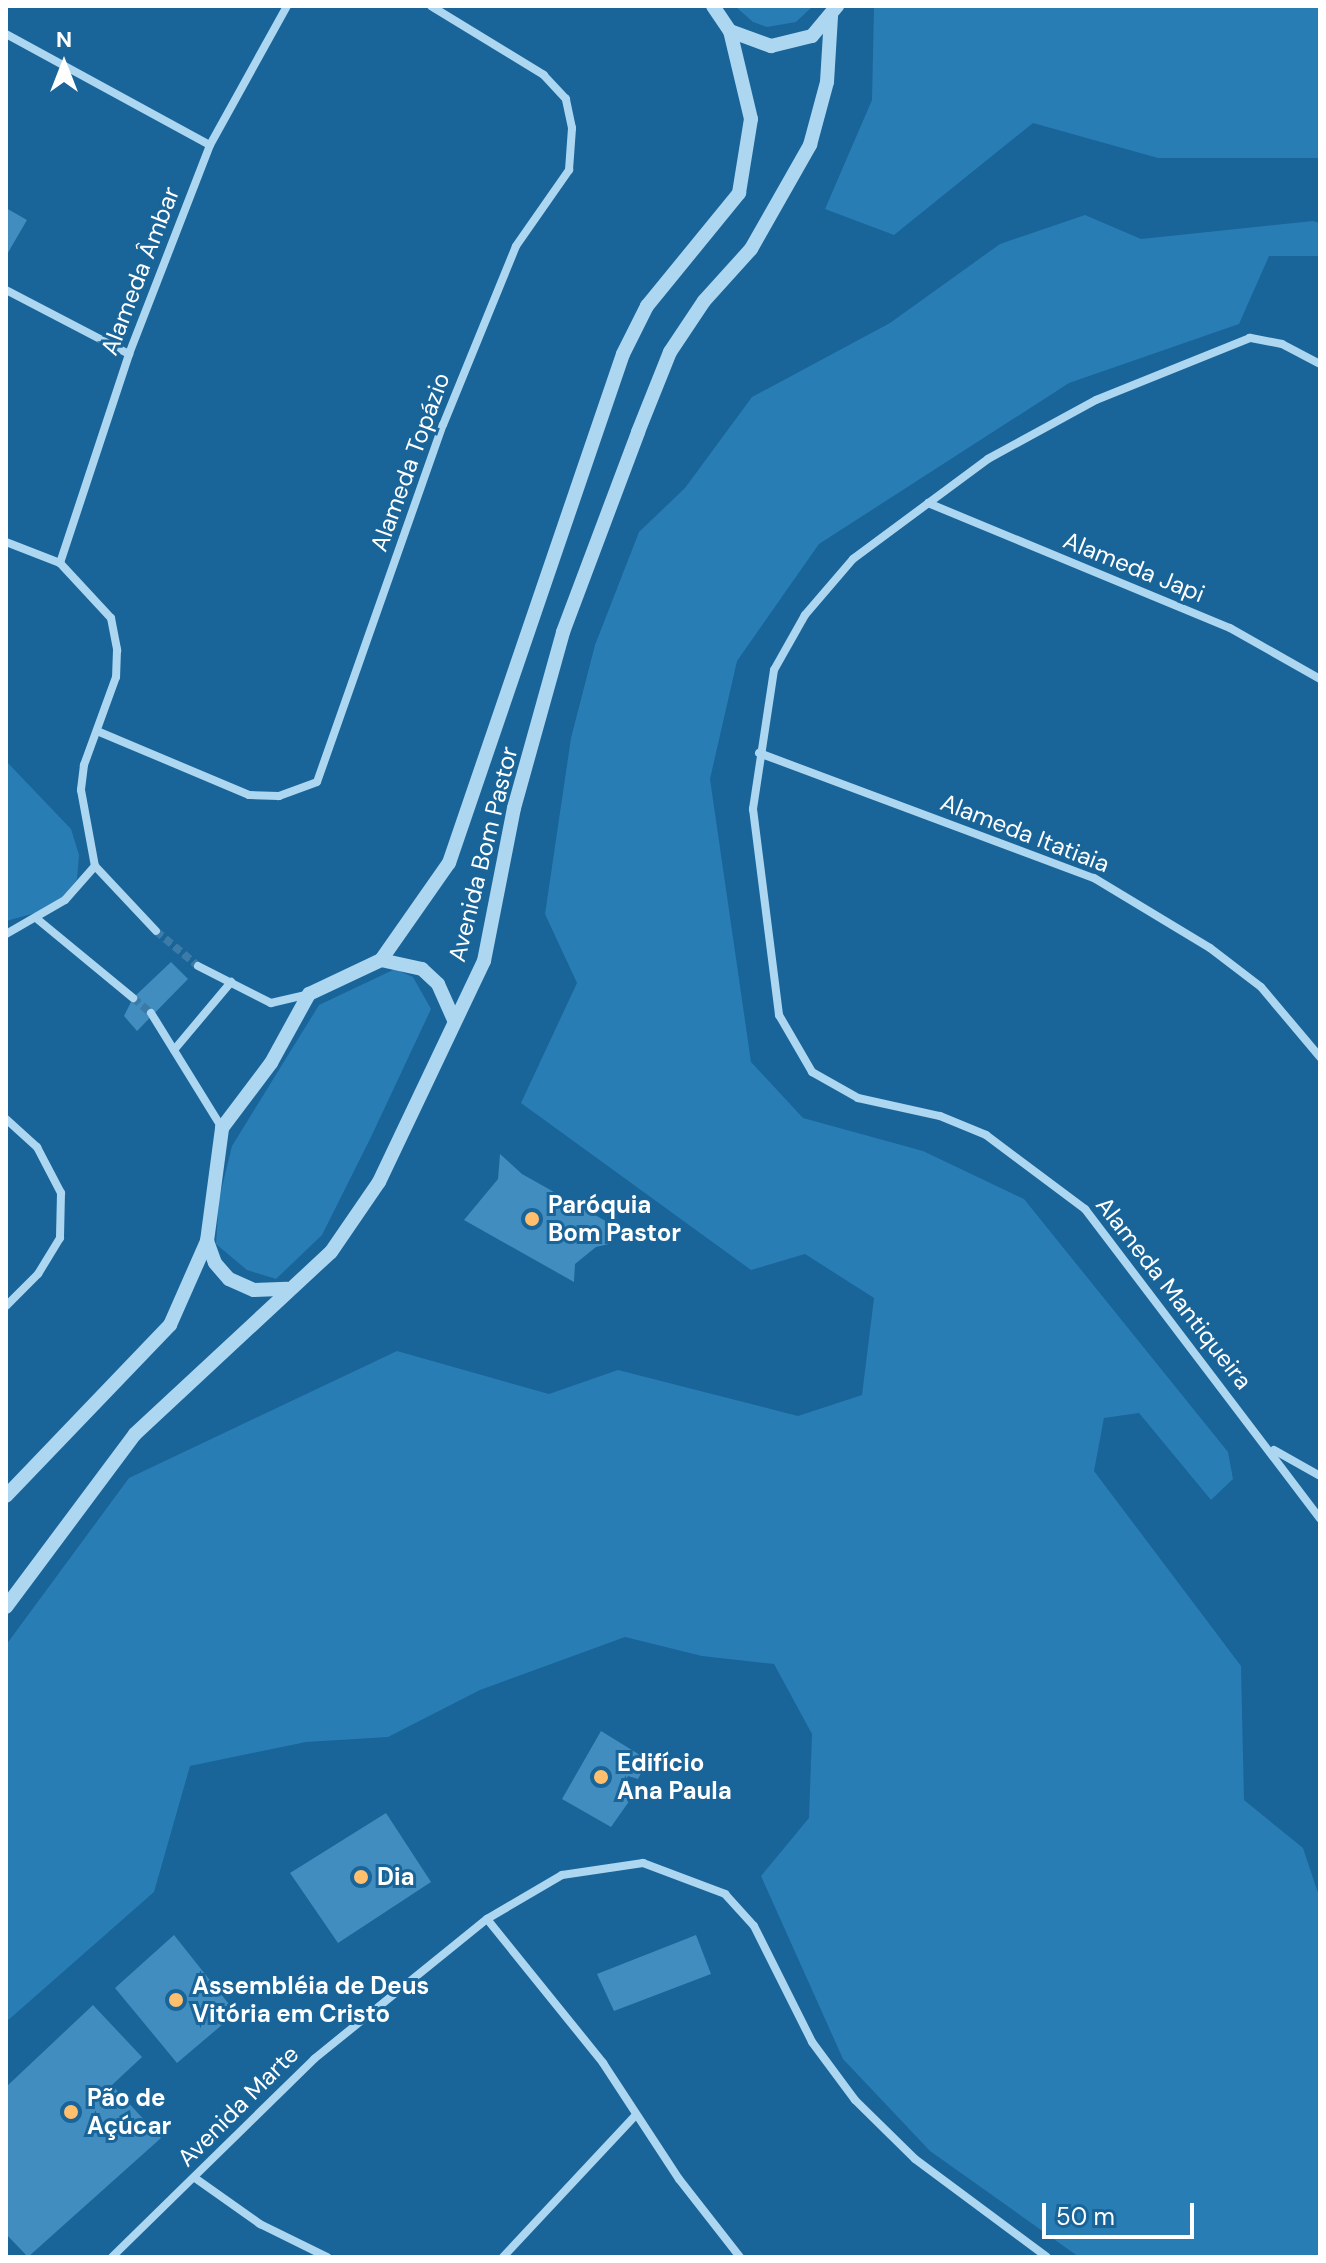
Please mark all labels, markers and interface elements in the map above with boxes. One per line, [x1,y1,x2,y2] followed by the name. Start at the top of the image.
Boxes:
[24,24,104,104] north arrow
[56,25,72,54] text: N
[95,183,185,359] street label: Alameda Âmbar
[364,369,456,555] street label: Alameda Topázio
[1059,526,1209,608] street label: Alameda Japi
[442,743,524,965] street label: Avenida Bom Pastor
[936,788,1114,878] street label: Alameda Itatiaia
[548,1191,681,1247] place label: Paróquia Bom Pastor
[1090,1191,1258,1395] street label: Alameda Mantiqueira
[523,1210,541,1228] marker: Paróquia Bom Pastor
[617,1749,732,1805] place label: Edifício Ana Paula
[592,1768,610,1786] marker: Edifício Ana Paula
[377,1863,415,1891] place label: Dia
[352,1868,370,1886] marker: Dia
[192,1972,429,2028] place label: Assembléia de Deus Vitória em Cristo
[167,1991,185,2009] marker: Assembléia de Deus Vitória em Cristo
[172,2040,304,2172] street label: Avenida Marte
[87,2084,171,2140] place label: Pão de Açúcar
[62,2103,80,2121] marker: Pão de Açúcar
[1046,2187,1198,2237] scale bar
[1056,2201,1115,2232] text: 50 m

